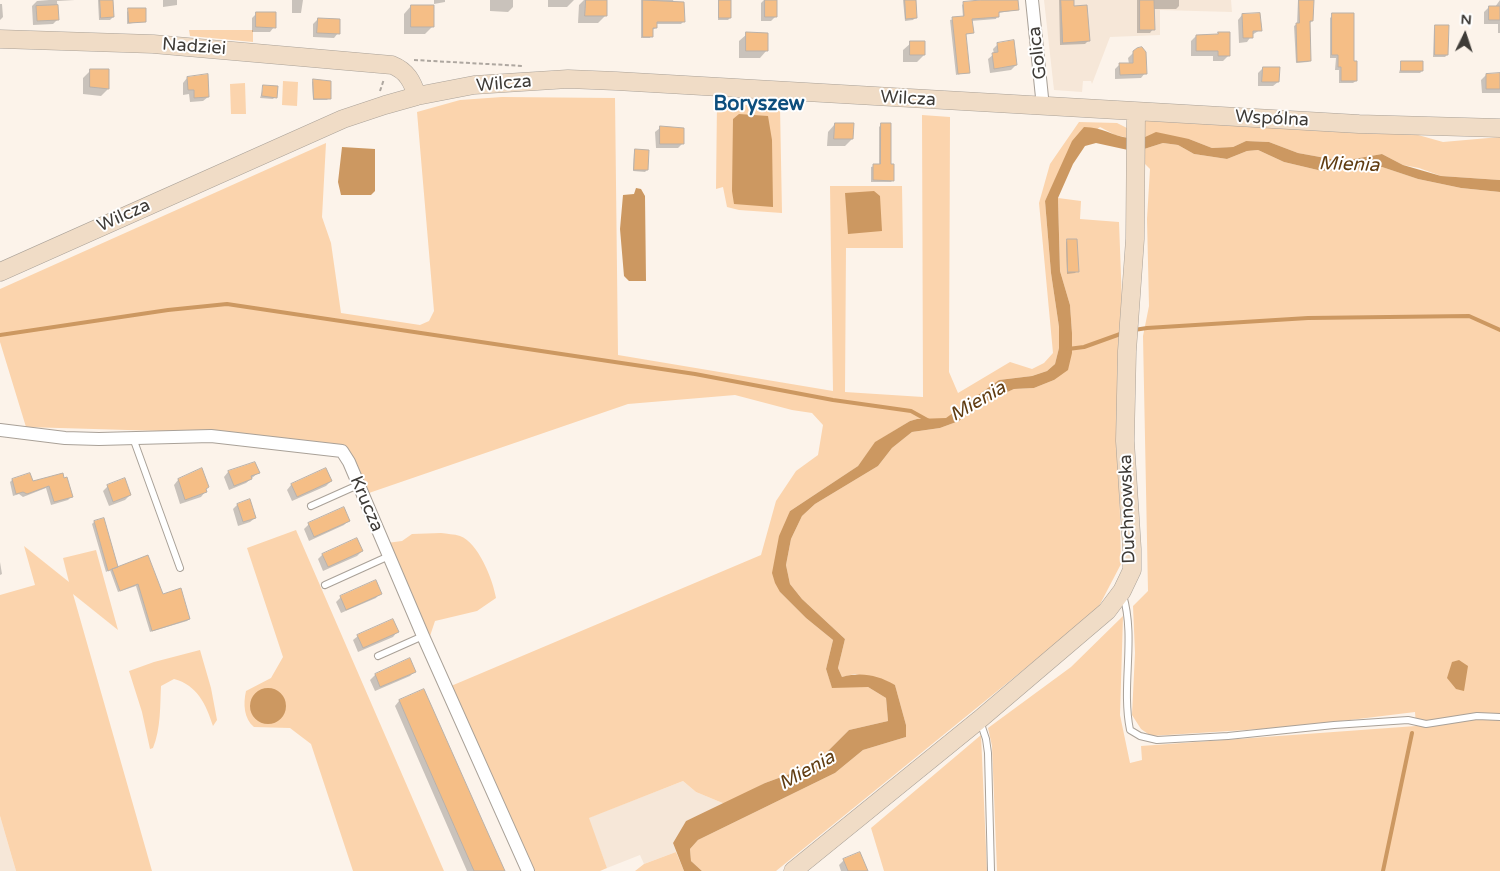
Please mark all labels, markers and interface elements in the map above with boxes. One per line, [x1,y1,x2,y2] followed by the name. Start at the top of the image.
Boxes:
[1440,10,1490,60] north arrow
[1460,11,1472,28] text: N
[1024,25,1052,81] street label: Golica
[161,34,227,60] street label: Nadziei
[475,71,533,97] street label: Wilcza
[880,87,936,111] street label: Wilcza
[714,93,804,117] district label: Boryszew
[1234,106,1310,132] street label: Wspólna
[1318,153,1380,177] water label: Mienia
[94,195,154,237] street label: Wilcza
[946,377,1010,427] water label: Mienia
[1115,454,1141,564] street label: Duchnowska
[345,473,387,535] street label: Krucza
[775,746,839,796] water label: Mienia

